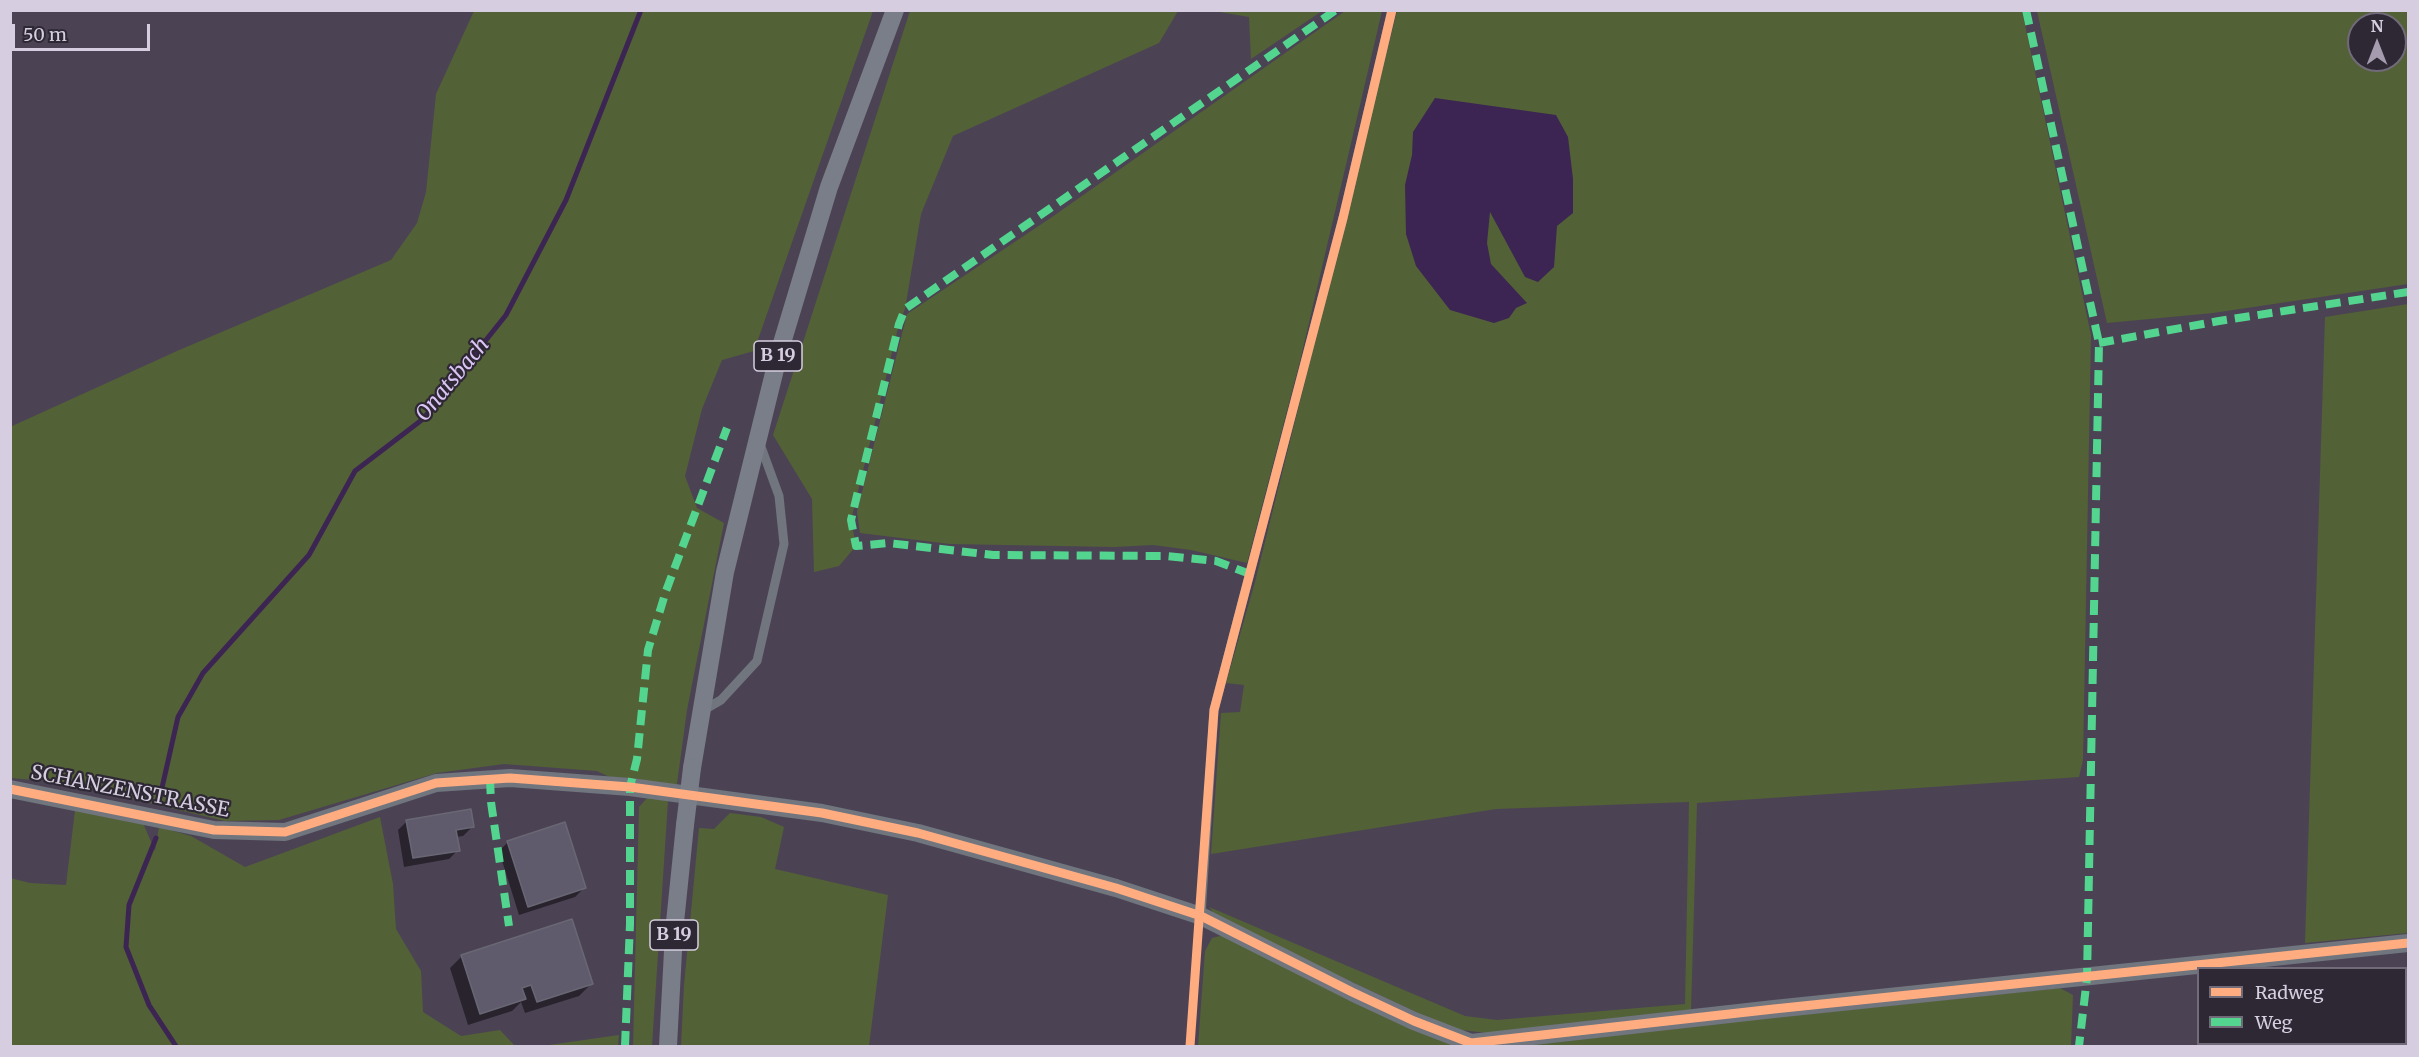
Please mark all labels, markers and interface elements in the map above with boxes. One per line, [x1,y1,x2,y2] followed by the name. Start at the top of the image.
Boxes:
[15,12,153,50] scale bar
[2347,12,2407,72] north arrow
[2371,16,2383,36] text: N
[23,23,67,46] text: 50 m
[411,333,495,427] water label: Onatsbach
[754,341,802,371] road number: B 19
[29,761,231,823] street label: SCHANZENSTRASSE
[650,920,698,950] road number: B 19
[2197,967,2407,1045] legend
[2255,981,2324,1004] text: Radweg
[2255,1011,2292,1034] text: Weg

